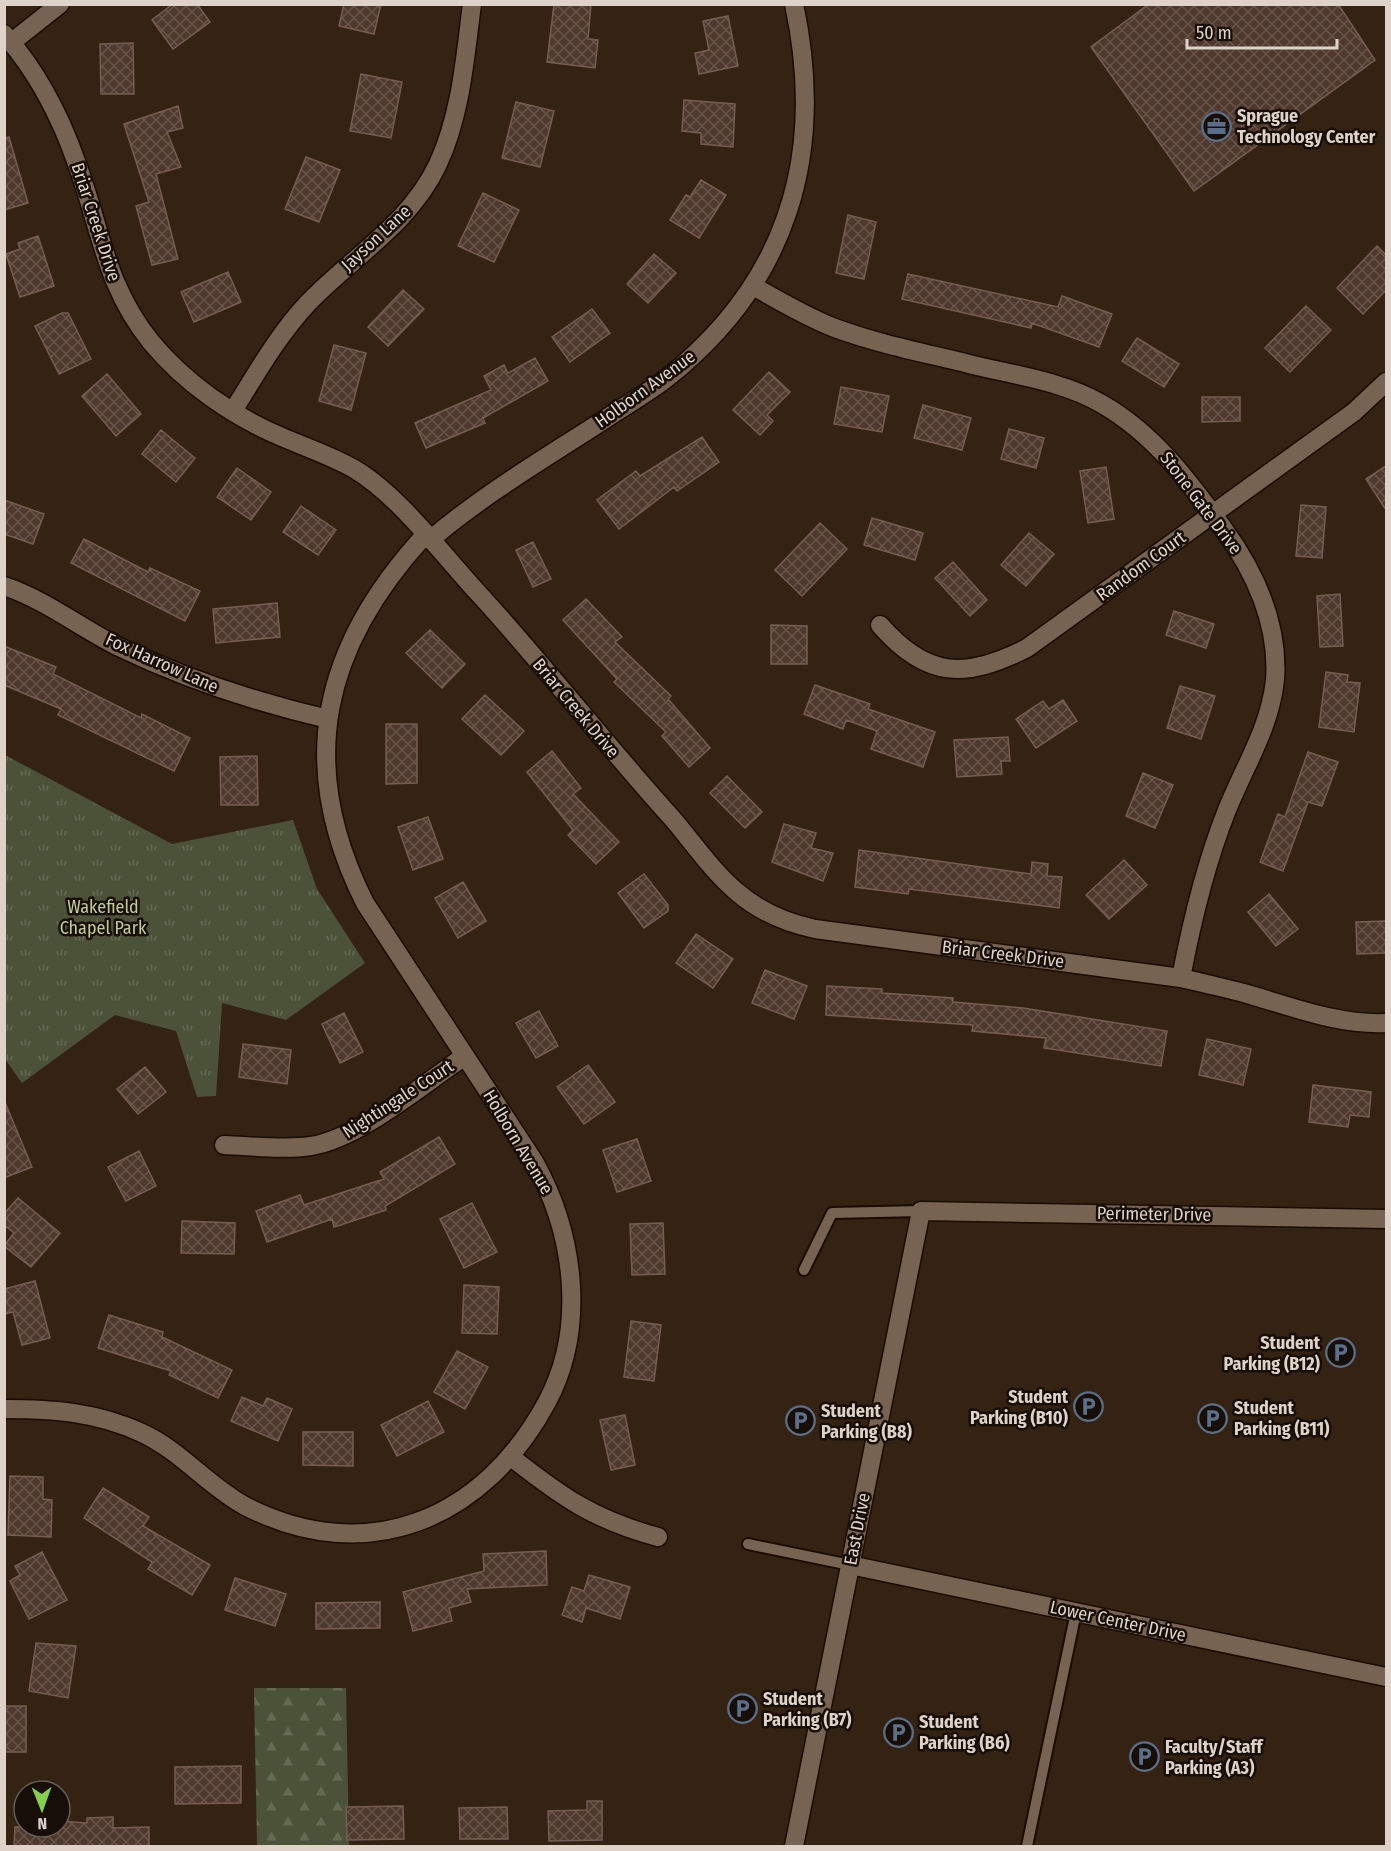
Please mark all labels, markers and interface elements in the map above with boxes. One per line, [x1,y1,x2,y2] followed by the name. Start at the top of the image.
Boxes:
[1187,12,1337,50] scale bar
[1196,22,1232,44] text: 50 m
[1237,105,1376,148] place label: Sprague Technology Center
[1200,110,1232,142] office icon: Sprague Technology Center
[67,160,126,284] street label: Briar Creek Drive
[337,200,415,276] street label: Jayson Lane
[591,345,699,433] street label: Holborn Avenue
[1155,447,1247,559] street label: Stone Gate Drive
[1092,526,1190,606] street label: Random Court
[102,628,222,698] street label: Fox Harrow Lane
[528,654,624,762] street label: Briar Creek Drive
[60,896,147,939] park label: Wakefield Chapel Park
[941,936,1066,972] street label: Briar Creek Drive
[338,1055,458,1143] street label: Nightingale Court
[478,1086,558,1198] street label: Holborn Avenue
[1097,1202,1212,1226] street label: Perimeter Drive
[1223,1332,1321,1375] place label: Student Parking (B12)
[1325,1337,1357,1369] parking icon: Student Parking (B12)
[970,1386,1069,1429] place label: Student Parking (B10)
[1073,1391,1105,1423] parking icon: Student Parking (B10)
[1234,1397,1330,1440] place label: Student Parking (B11)
[821,1400,912,1443] place label: Student Parking (B8)
[1197,1402,1229,1434] parking icon: Student Parking (B11)
[784,1405,816,1437] parking icon: Student Parking (B8)
[839,1491,875,1567] street label: East Drive
[1048,1596,1188,1646] street label: Lower Center Drive
[763,1688,852,1731] place label: Student Parking (B7)
[726,1693,758,1725] parking icon: Student Parking (B7)
[919,1711,1010,1754] place label: Student Parking (B6)
[882,1716,914,1748] parking icon: Student Parking (B6)
[1165,1736,1264,1779] place label: Faculty/Staff Parking (A3)
[1128,1741,1160,1773] parking icon: Faculty/Staff Parking (A3)
[12,1779,72,1839] north arrow
[37,1814,47,1833] text: N

